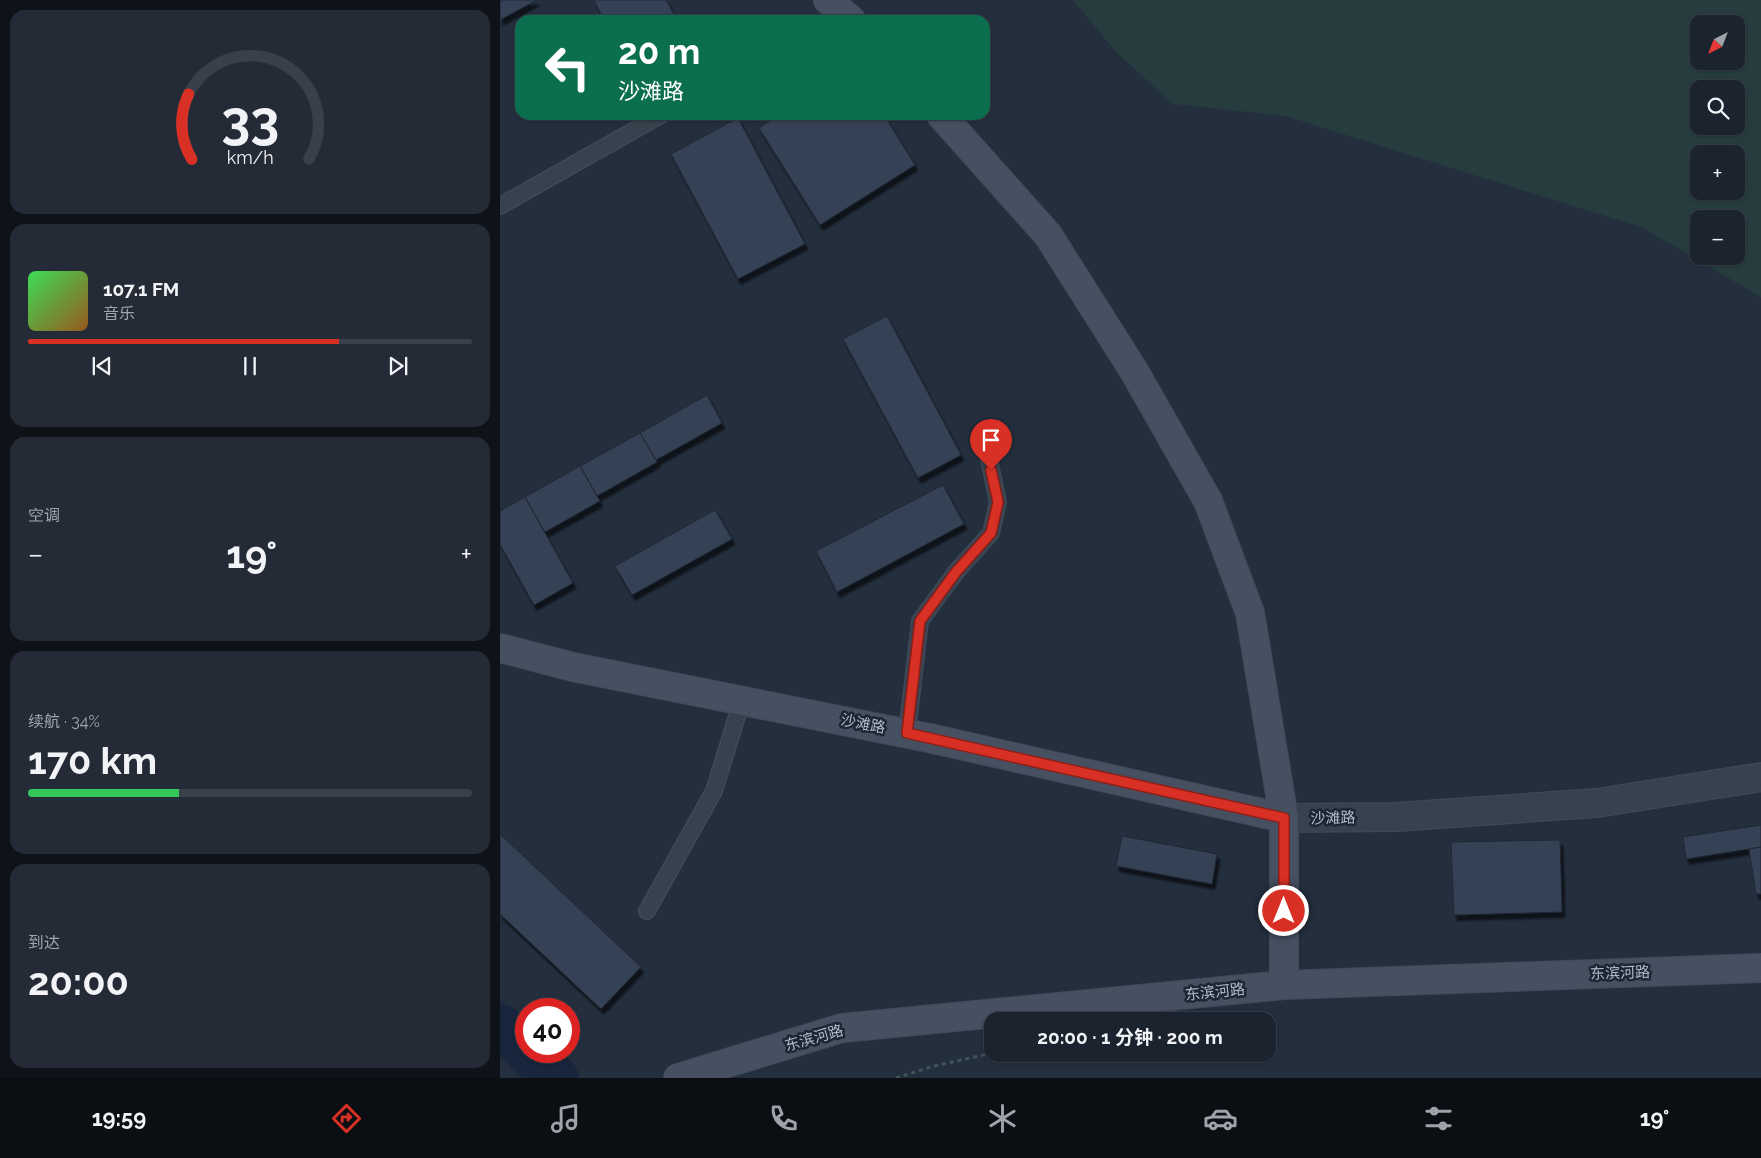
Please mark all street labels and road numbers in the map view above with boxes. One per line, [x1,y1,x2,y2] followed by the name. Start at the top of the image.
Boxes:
[839,711,887,737] street label: 沙滩路
[1310,809,1356,827] street label: 沙滩路
[1590,963,1650,983] street label: 东滨河路
[1184,980,1246,1004] street label: 东滨河路
[783,1021,845,1055] street label: 东滨河路

